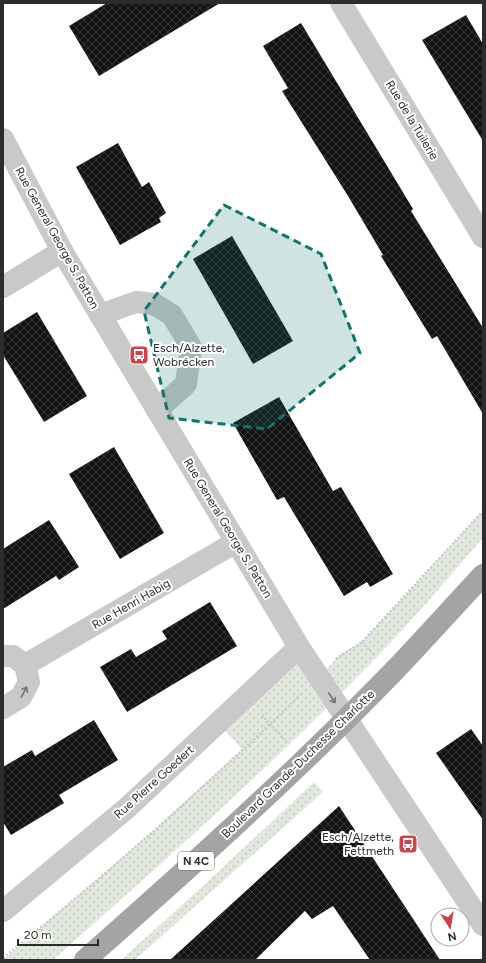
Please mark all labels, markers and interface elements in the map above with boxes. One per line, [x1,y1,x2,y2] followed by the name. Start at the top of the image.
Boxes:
[383,78,441,163] street label: Rue de la Tuilerie
[12,165,102,312] street label: Rue General George S. Patton
[153,341,225,369] place label: Esch/Alzette, Wobrécken
[128,344,150,366] bus stop icon: Esch/Alzette, Wobrécken
[181,456,275,600] street label: Rue General George S. Patton
[89,576,173,632] street label: Rue Henri Habig
[21,686,29,698] one-way arrow
[219,687,378,841] street label: Boulevard Grande-Duchesse Charlotte
[328,692,336,703] one-way arrow
[111,742,197,821] street label: Rue Pierre Goedert
[322,830,394,858] place label: Esch/Alzette, Fettmeth
[397,833,419,855] bus stop icon: Esch/Alzette, Fettmeth
[178,852,214,870] road number: N 4C
[430,907,470,947] north arrow
[18,921,98,947] scale bar
[24,928,52,942] text: 20 m
[446,929,457,944] text: N

